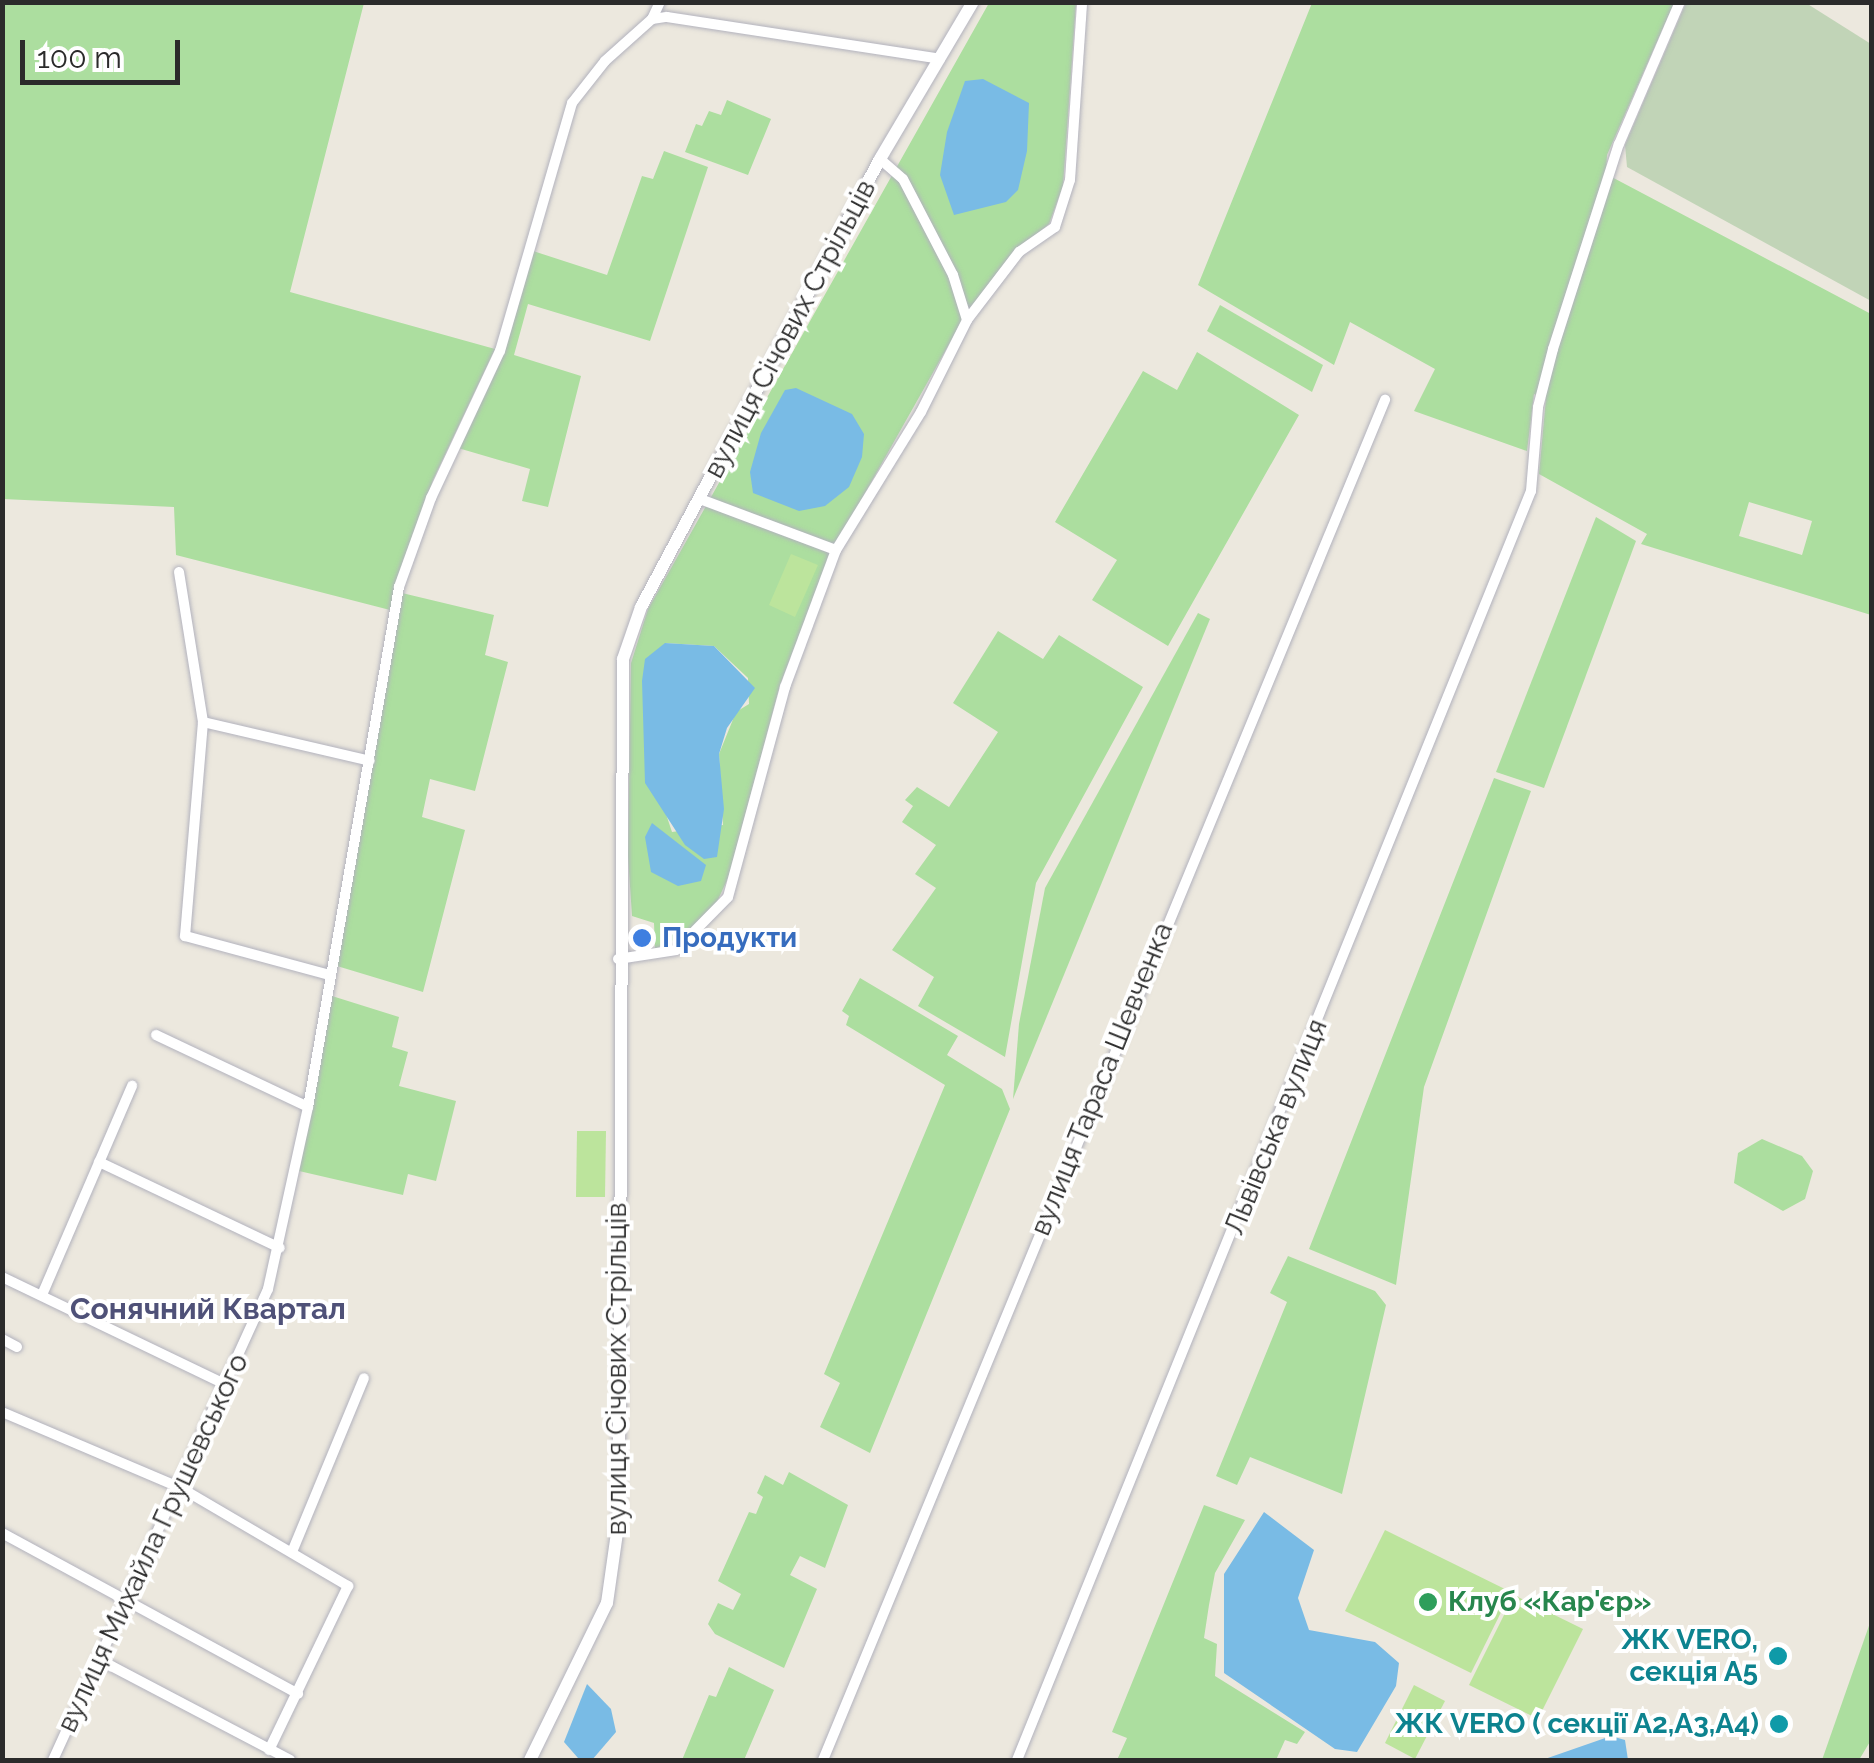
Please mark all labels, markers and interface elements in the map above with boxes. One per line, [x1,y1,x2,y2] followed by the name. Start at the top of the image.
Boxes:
[25,20,185,82] scale bar
[37,40,122,75] text: 100 m
[697,174,883,484] street label: вулиця Січових Стрільців
[1024,917,1180,1241] street label: вулиця Тараса Шевченка
[662,921,797,955] place label: Продукти
[631,927,653,949] marker: Продукти
[1217,1014,1335,1240] street label: Львівська вулиця
[600,1203,634,1535] street label: вулиця Січових Стрільців
[70,1291,346,1327] district label: Сонячний Квартал
[50,1348,256,1738] street label: вулиця Михайла Грушевського
[1448,1585,1651,1619] place label: Клуб «Кар'єр»
[1417,1591,1439,1613] marker: Клуб «Кар'єр»
[1620,1623,1758,1689] place label: ЖК VERO, секція А5
[1767,1645,1789,1667] marker: ЖК VERO, секція А5
[1393,1707,1759,1741] place label: ЖК VERO ( секції А2,А3,А4)
[1768,1713,1790,1735] marker: ЖК VERO ( секції А2,А3,А4)

